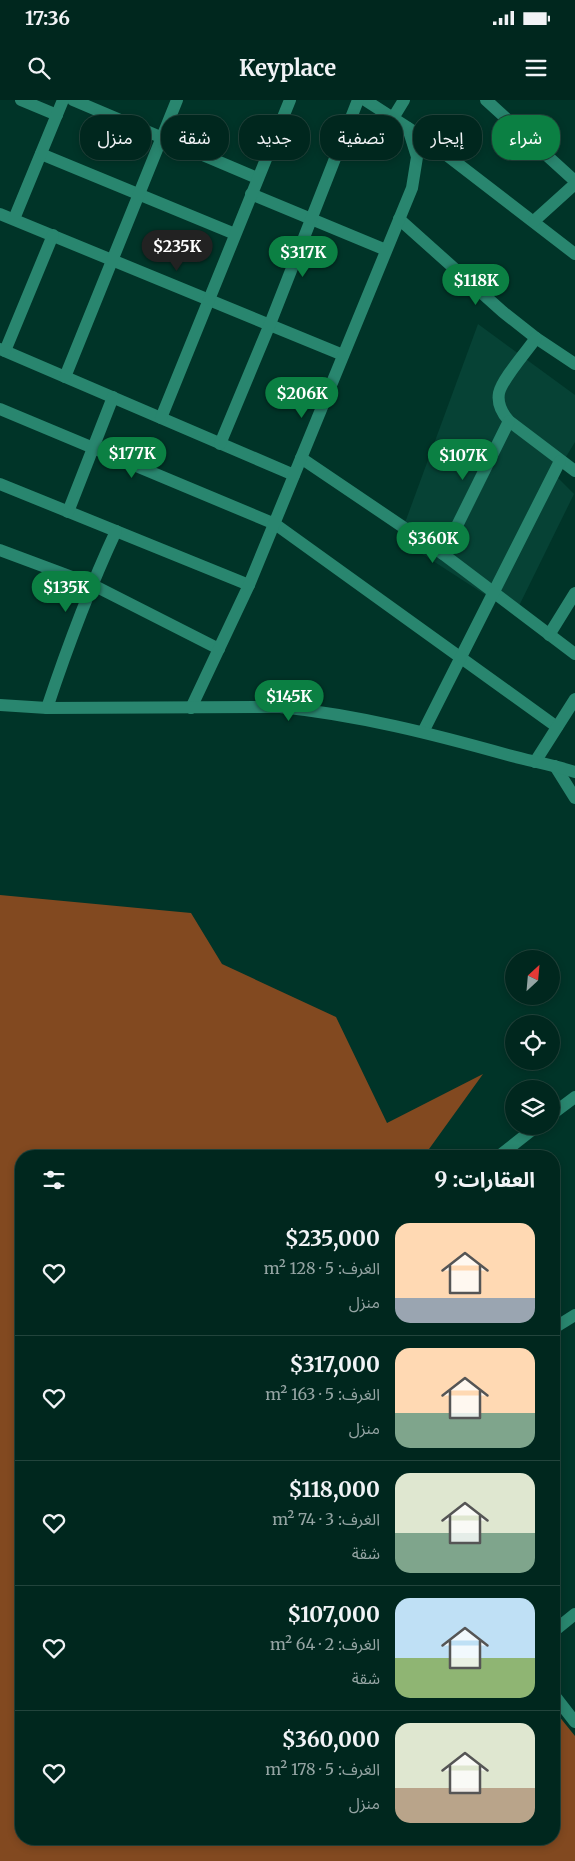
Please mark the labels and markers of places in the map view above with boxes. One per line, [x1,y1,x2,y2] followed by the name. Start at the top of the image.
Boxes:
[142,230,212,272] pin: $235K
[268,236,338,278] pin: $317K
[441,264,511,306] pin: $118K
[267,376,337,419] pin: $206K
[97,436,167,479] pin: $177K
[428,438,498,481] pin: $107K
[398,522,468,564] pin: $360K
[31,570,101,613] pin: $135K
[254,680,324,722] pin: $145K

